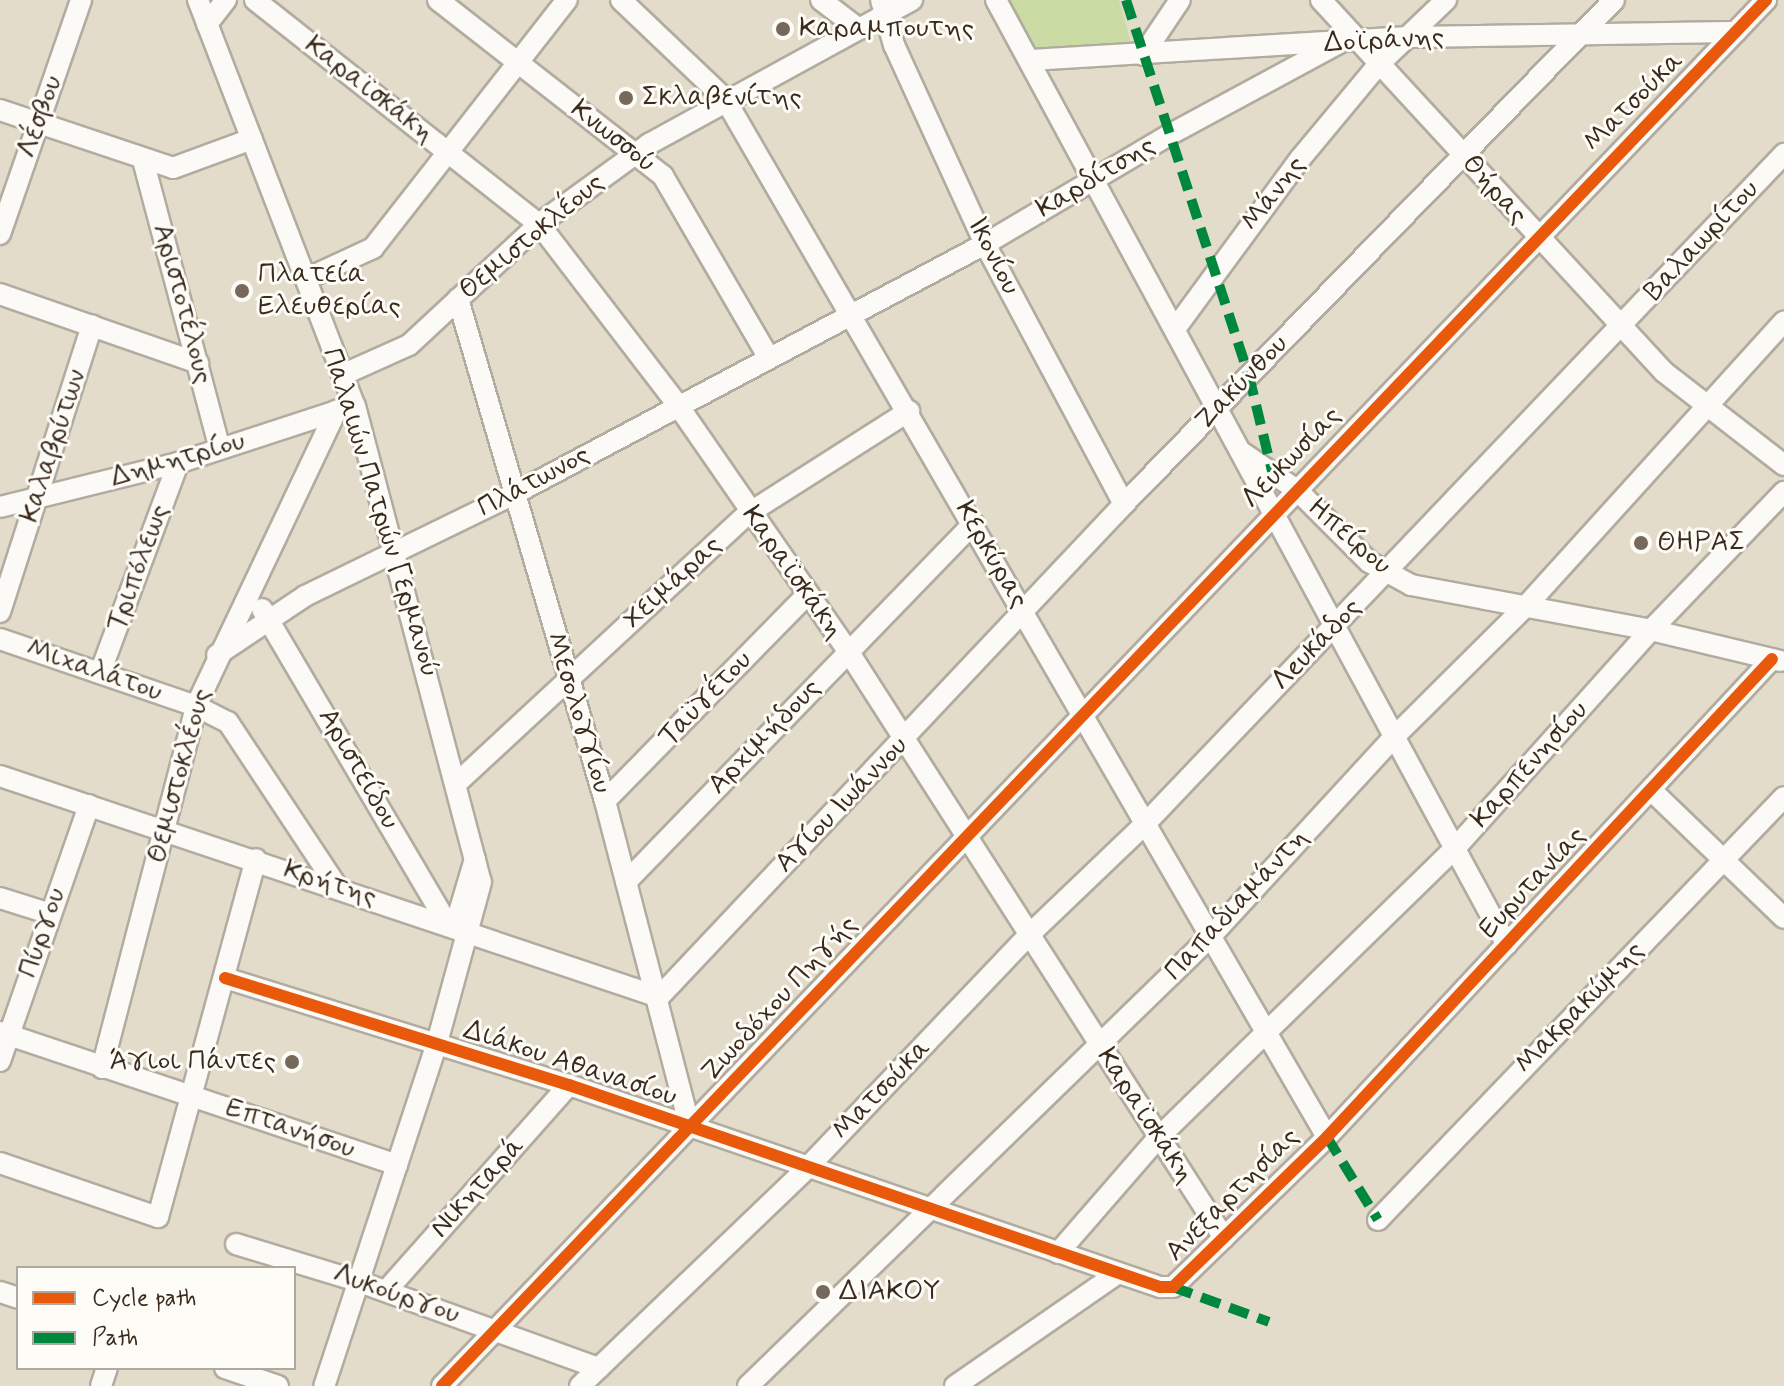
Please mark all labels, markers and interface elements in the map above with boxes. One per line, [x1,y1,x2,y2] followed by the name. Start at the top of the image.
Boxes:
[799,12,974,46] place label: Καραμπουτης
[774,20,792,38] marker: Καραμπουτης
[1323,21,1445,61] street label: Δοϊράνης
[297,29,441,151] street label: Καραϊσκάκη
[1577,45,1691,159] street label: Ματσούκα
[11,71,71,163] street label: Λέσβου
[642,81,802,115] place label: Σκλαβενίτης
[617,89,635,107] marker: Σκλαβενίτης
[563,93,663,181] street label: Κνωσσού
[1030,129,1162,227] street label: Καρδίτσης
[1454,148,1534,232] street label: Θήρας
[1234,150,1314,238] street label: Μάνης
[452,166,612,308] street label: Θεμιστοκλέους
[1637,173,1767,309] street label: Βαλαωρίτου
[959,211,1027,301] street label: Ικονίου
[145,220,219,388] street label: Αριστοτέλους
[258,258,401,324] place label: Πλατεία Ελευθερίας
[233,282,251,300] marker: Πλατεία Ελευθερίας
[1188,328,1296,438] street label: Ζακύνθου
[314,344,446,682] street label: Παλαιών Πατρών Γερμανού
[13,365,95,527] street label: Καλαβρύτων
[1235,400,1349,516] street label: Λευκωσίας
[107,425,249,495] street label: Δημητρίου
[472,439,596,525] street label: Πλάτωνος
[1300,491,1398,583] street label: Ηπείρου
[947,495,1035,615] street label: Κερκύρας
[101,500,177,636] street label: Τριπόλεως
[734,500,850,646] street label: Καραϊσκάκη
[1657,526,1746,560] place label: ΘΗΡΑΣ
[617,529,729,637] street label: Χειμάρας
[1632,534,1650,552] marker: ΘΗΡΑΣ
[1265,592,1369,698] street label: Λeυκάδος
[538,628,618,798] street label: Μεσολογγίου
[22,632,166,710] street label: Μιχαλάτου
[652,644,760,754] street label: Ταϋγέτου
[702,672,828,802] street label: Αρχιμήδους
[141,685,219,867] street label: Θεμιστοκλέους
[1464,694,1596,836] street label: Καρπενησίου
[310,703,406,835] street label: Αριστείδου
[769,730,915,880] street label: Αγίου Ιωάννου
[1472,820,1594,946] street label: Ευρυτανίας
[1158,822,1316,988] street label: Παπαδιαμάντη
[279,853,381,915] street label: Κρήτης
[12,884,74,982] street label: Πύργου
[695,909,865,1089] street label: Ζωοδόχου Πηγής
[1508,935,1652,1081] street label: Μακρακώμης
[459,1014,681,1114] street label: Διάκου Αθανασίου
[825,1032,939,1148] street label: Ματσούκα
[1089,1042,1201,1190] street label: Καραϊσκάκη
[109,1045,276,1079] place label: Άγιοι Πάντες
[283,1053,301,1071] marker: Άγιοι Πάντες
[221,1091,359,1167] street label: Επτανήσου
[1159,1121,1307,1269] street label: Ανεξαρτησίας
[424,1131,532,1245] street label: Νικηταρά
[328,1258,464,1332] street label: Λυκούργου
[16,1266,296,1370] legend
[839,1275,940,1309] place label: ΔΙΑΚΟΥ
[92,1283,197,1314] text: Cycle path
[814,1283,832,1301] marker: ΔΙΑΚΟΥ
[92,1323,138,1354] text: Path

